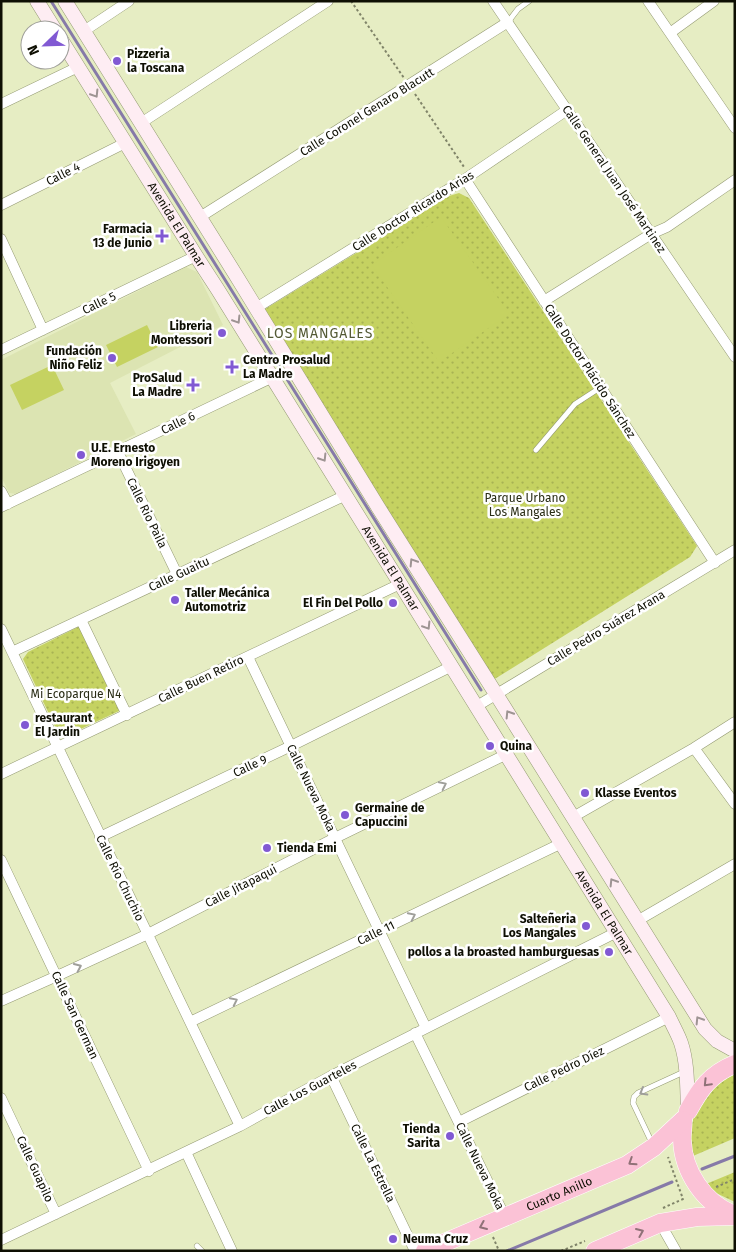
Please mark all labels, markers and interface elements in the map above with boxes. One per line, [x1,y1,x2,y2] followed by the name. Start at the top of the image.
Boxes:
[20,20,70,70] north arrow
[24,42,43,57] text: N
[127,47,185,75] place label: Pizzeria la Toscana
[111,55,123,67] marker: Pizzeria la Toscana
[297,65,437,159] street label: Calle Coronel Genaro Blacutt
[89,88,98,97] one-way arrow
[559,103,669,255] street label: Calle General Juan José Martinez
[44,159,83,188] street label: Calle 4
[350,168,477,254] street label: Calle Doctor Ricardo Arias
[145,180,208,270] street label: Avenida El Palmar
[93,222,152,250] place label: Farmacia 13 de Junio
[156,230,168,242] marker: Farmacia 13 de Junio
[80,289,118,317] street label: Calle 5
[541,301,639,441] street label: Calle Doctor Plácido Sánchez
[231,315,241,324] one-way arrow
[151,319,212,347] place label: Libreria Montessori
[267,325,373,342] district label: LOS MANGALES
[216,327,228,339] marker: Libreria Montessori
[46,344,102,372] place label: Fundación Niño Feliz
[106,352,118,364] marker: Fundación Niño Feliz
[243,353,330,381] place label: Centro Prosalud La Madre
[225,360,239,374] marker: Centro Prosalud La Madre
[132,371,182,399] place label: ProSalud La Madre
[186,378,200,392] marker: ProSalud La Madre
[159,409,197,437] street label: Calle 6
[91,441,180,469] place label: U.E. Ernesto Moreno Irigoyen
[75,449,87,461] marker: U.E. Ernesto Moreno Irigoyen
[317,453,326,462] one-way arrow
[124,475,170,551] street label: Calle Rio Paila
[484,491,566,519] park label: Parque Urbano Los Mangales
[359,523,422,614] street label: Avenida El Palmar
[146,554,212,594] street label: Calle Guaitu
[409,558,419,567] one-way arrow
[184,586,270,614] place label: Taller Mecánica Automotriz
[545,587,667,669] street label: Calle Pedro Suárez Arana
[169,594,181,606] marker: Taller Mecánica Automotriz
[303,596,383,610] place label: El Fin Del Pollo
[387,597,399,609] marker: El Fin Del Pollo
[420,621,430,630] one-way arrow
[156,652,246,706] street label: Calle Buen Retiro
[31,687,122,701] park label: Mi Ecoparque N4
[35,711,93,739] place label: restaurant El Jardin
[505,711,515,720] one-way arrow
[19,719,31,731] marker: restaurant El Jardin
[500,739,532,753] place label: Quina
[484,740,496,752] marker: Quina
[284,742,338,834] street label: Calle Nueva Moka
[231,752,269,780] street label: Calle 9
[438,781,447,792] one-way arrow
[595,786,677,800] place label: Klasse Eventos
[579,787,591,799] marker: Klasse Eventos
[355,801,425,829] place label: Germaine de Capuccini
[339,809,351,821] marker: Germaine de Capuccini
[93,833,147,923] street label: Calle Río Chuchio
[277,841,337,855] place label: Tienda Emi
[261,842,273,854] marker: Tienda Emi
[203,862,279,910] street label: Calle Jitapaqui
[573,867,636,958] street label: Avenida El Palmar
[610,878,619,887] one-way arrow
[407,911,416,922] one-way arrow
[503,912,576,940] place label: Salteñeria Los Mangales
[355,918,397,948] street label: Calle 11
[580,920,592,932] marker: Salteñeria Los Mangales
[408,945,599,959] place label: pollos a la broasted hamburguesas
[603,946,615,958] marker: pollos a la broasted hamburguesas
[73,962,82,973] one-way arrow
[48,969,102,1061] street label: Calle San German
[229,996,238,1007] one-way arrow
[696,1016,705,1025] one-way arrow
[522,1044,606,1094] street label: Calle Pedro Díez
[261,1057,359,1118] street label: Calle Los Guarteles
[703,1077,712,1086] one-way arrow
[639,1085,648,1095] one-way arrow
[453,1120,507,1212] street label: Calle Nueva Moka
[348,1121,398,1205] street label: Calle La Estrella
[403,1122,440,1150] place label: Tienda Sarita
[444,1130,456,1142] marker: Tienda Sarita
[13,1134,57,1204] street label: Calle Guapilo
[629,1155,638,1165] one-way arrow
[524,1174,594,1214] street label: Cuarto Anillo
[479,1220,488,1231] one-way arrow
[635,1227,644,1238] one-way arrow
[403,1232,468,1246] place label: Neuma Cruz
[387,1233,399,1245] marker: Neuma Cruz

